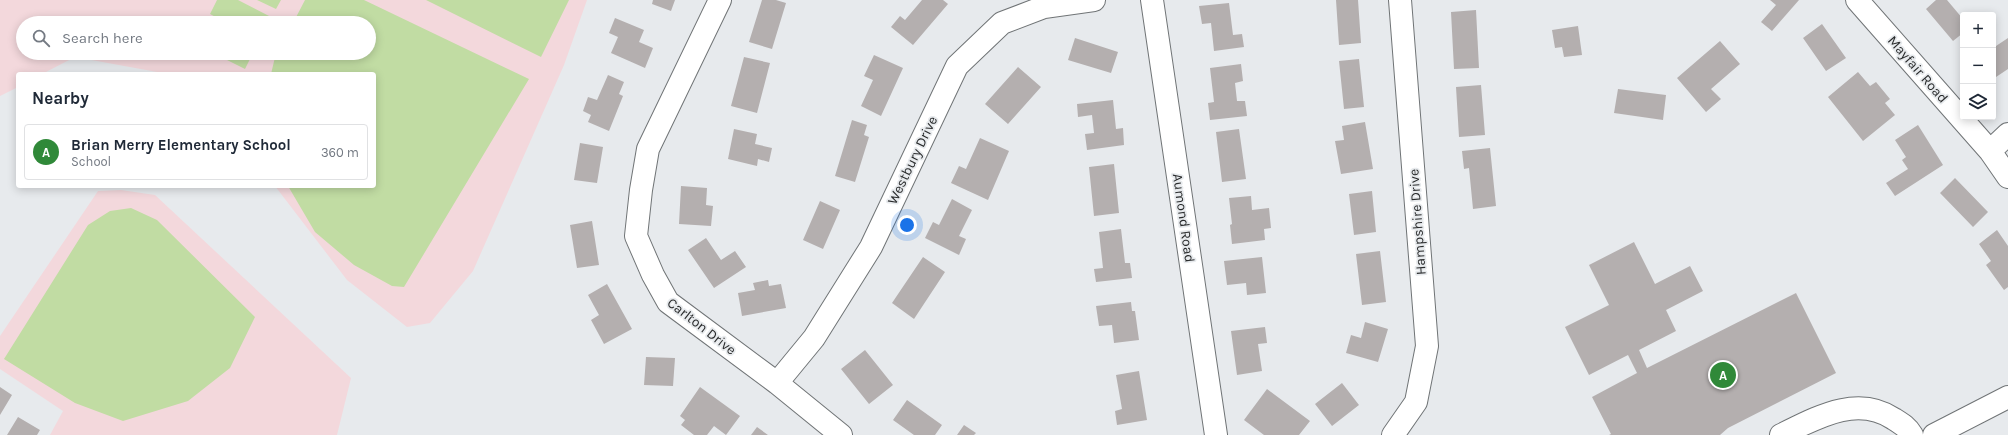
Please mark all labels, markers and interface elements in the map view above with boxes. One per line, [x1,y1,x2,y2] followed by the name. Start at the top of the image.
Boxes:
[1960,12,1996,120] map controls
[1960,12,1996,48] button: +
[16,16,376,60] search box
[30,27,52,49] icon: search
[62,29,143,47] text: Search here
[1884,32,1951,106] street label: Mayfair Road
[1960,48,1996,84] button: −
[1960,84,1996,120] button: layers
[32,88,89,108] text: Nearby
[884,113,941,207] street label: Westbury Drive
[71,136,291,154] text: Brian Merry Elementary School
[42,145,50,160] text: A
[321,145,359,160] text: 360 m
[71,154,111,169] text: School
[1405,168,1430,276] street label: Hampshire Drive
[1169,173,1198,264] street label: Aumond Road
[897,215,917,235] your location
[664,294,739,359] street label: Carlton Drive
[1710,360,1736,390] pin: A

